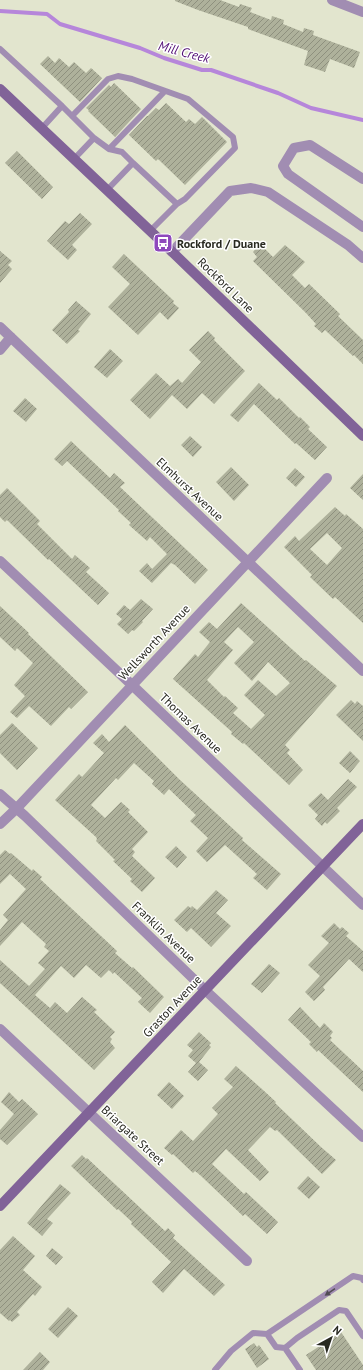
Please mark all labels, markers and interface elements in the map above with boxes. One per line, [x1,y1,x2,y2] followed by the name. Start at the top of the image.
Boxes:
[156,37,213,67] water label: Mill Creek
[152,232,174,254] bus stop icon: Rockford / Duane
[177,236,266,251] place label: Rockford / Duane
[195,254,257,316] street label: Rockford Lane
[153,454,227,524] street label: Elmhurst Avenue
[115,601,193,683] street label: Wellsworth Avenue
[157,690,225,756] street label: Thomas Avenue
[129,898,199,966] street label: Franklin Avenue
[139,972,205,1040] street label: Graston Avenue
[98,1102,168,1168] street label: Briargate Street
[325,1288,335,1296] one-way arrow
[311,1318,351,1358] north arrow
[330,1323,345,1338] text: N

